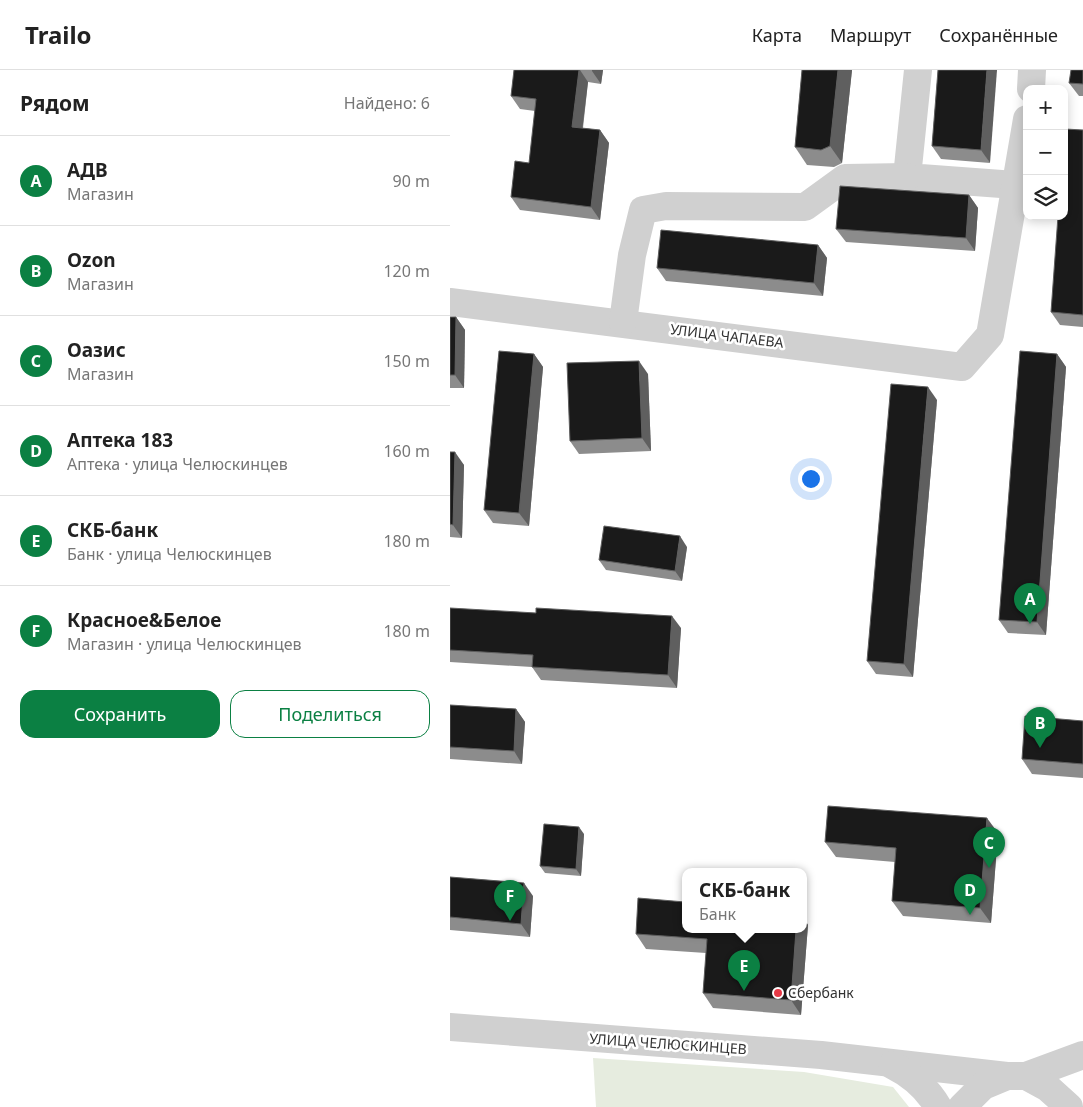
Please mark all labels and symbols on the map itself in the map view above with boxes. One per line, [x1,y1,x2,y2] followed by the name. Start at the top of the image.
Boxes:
[669,319,785,352] street label: УЛИЦА ЧАПАЕВА
[798,466,824,492] your location
[1014,583,1046,624] pin: A
[1024,707,1056,748] pin: B
[973,827,1005,868] pin: C
[954,874,986,915] pin: D
[494,880,526,921] pin: F
[728,950,760,991] pin: E
[788,983,854,1002] place label: Сбербанк
[772,987,784,999] marker: Сбербанк
[589,1029,747,1058] street label: УЛИЦА ЧЕЛЮСКИНЦЕВ

